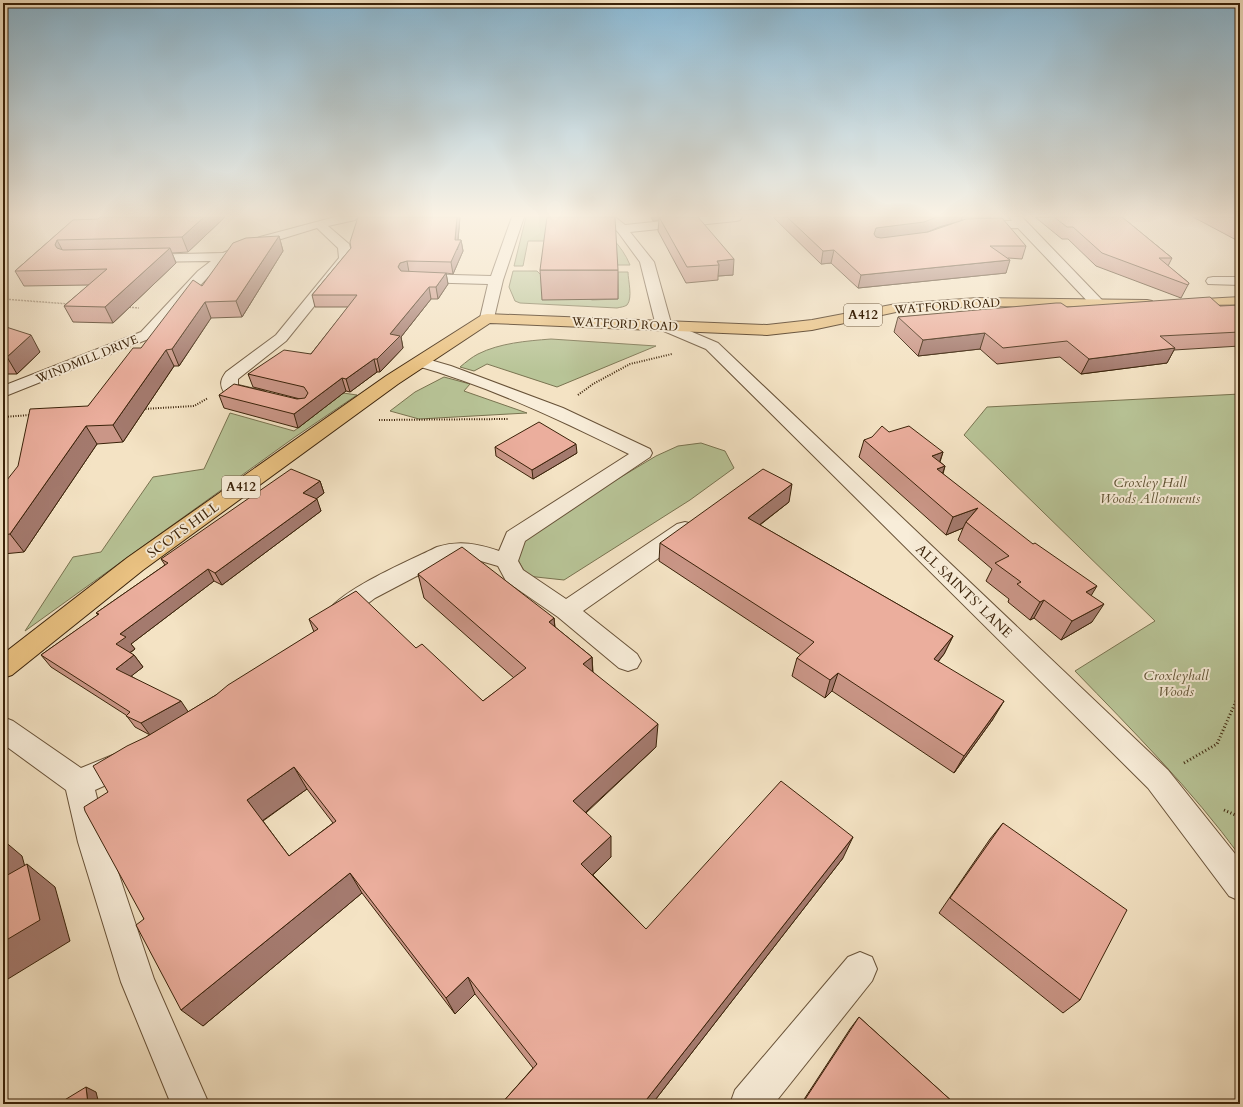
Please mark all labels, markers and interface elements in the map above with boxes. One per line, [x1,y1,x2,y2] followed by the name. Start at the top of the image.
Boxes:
[893,294,1001,318] street label: WATFORD ROAD
[844,304,882,326] road number: A412
[571,313,679,335] street label: WATFORD ROAD
[33,331,140,387] street label: WINDMILL DRIVE
[1100,473,1200,508] park label: Croxley Hall Woods Allotments
[222,476,260,498] road number: A412
[143,497,223,562] street label: SCOTS HILL
[912,540,1017,642] street label: ALL SAINTS' LANE
[1143,666,1210,701] park label: Croxleyhall Woods

